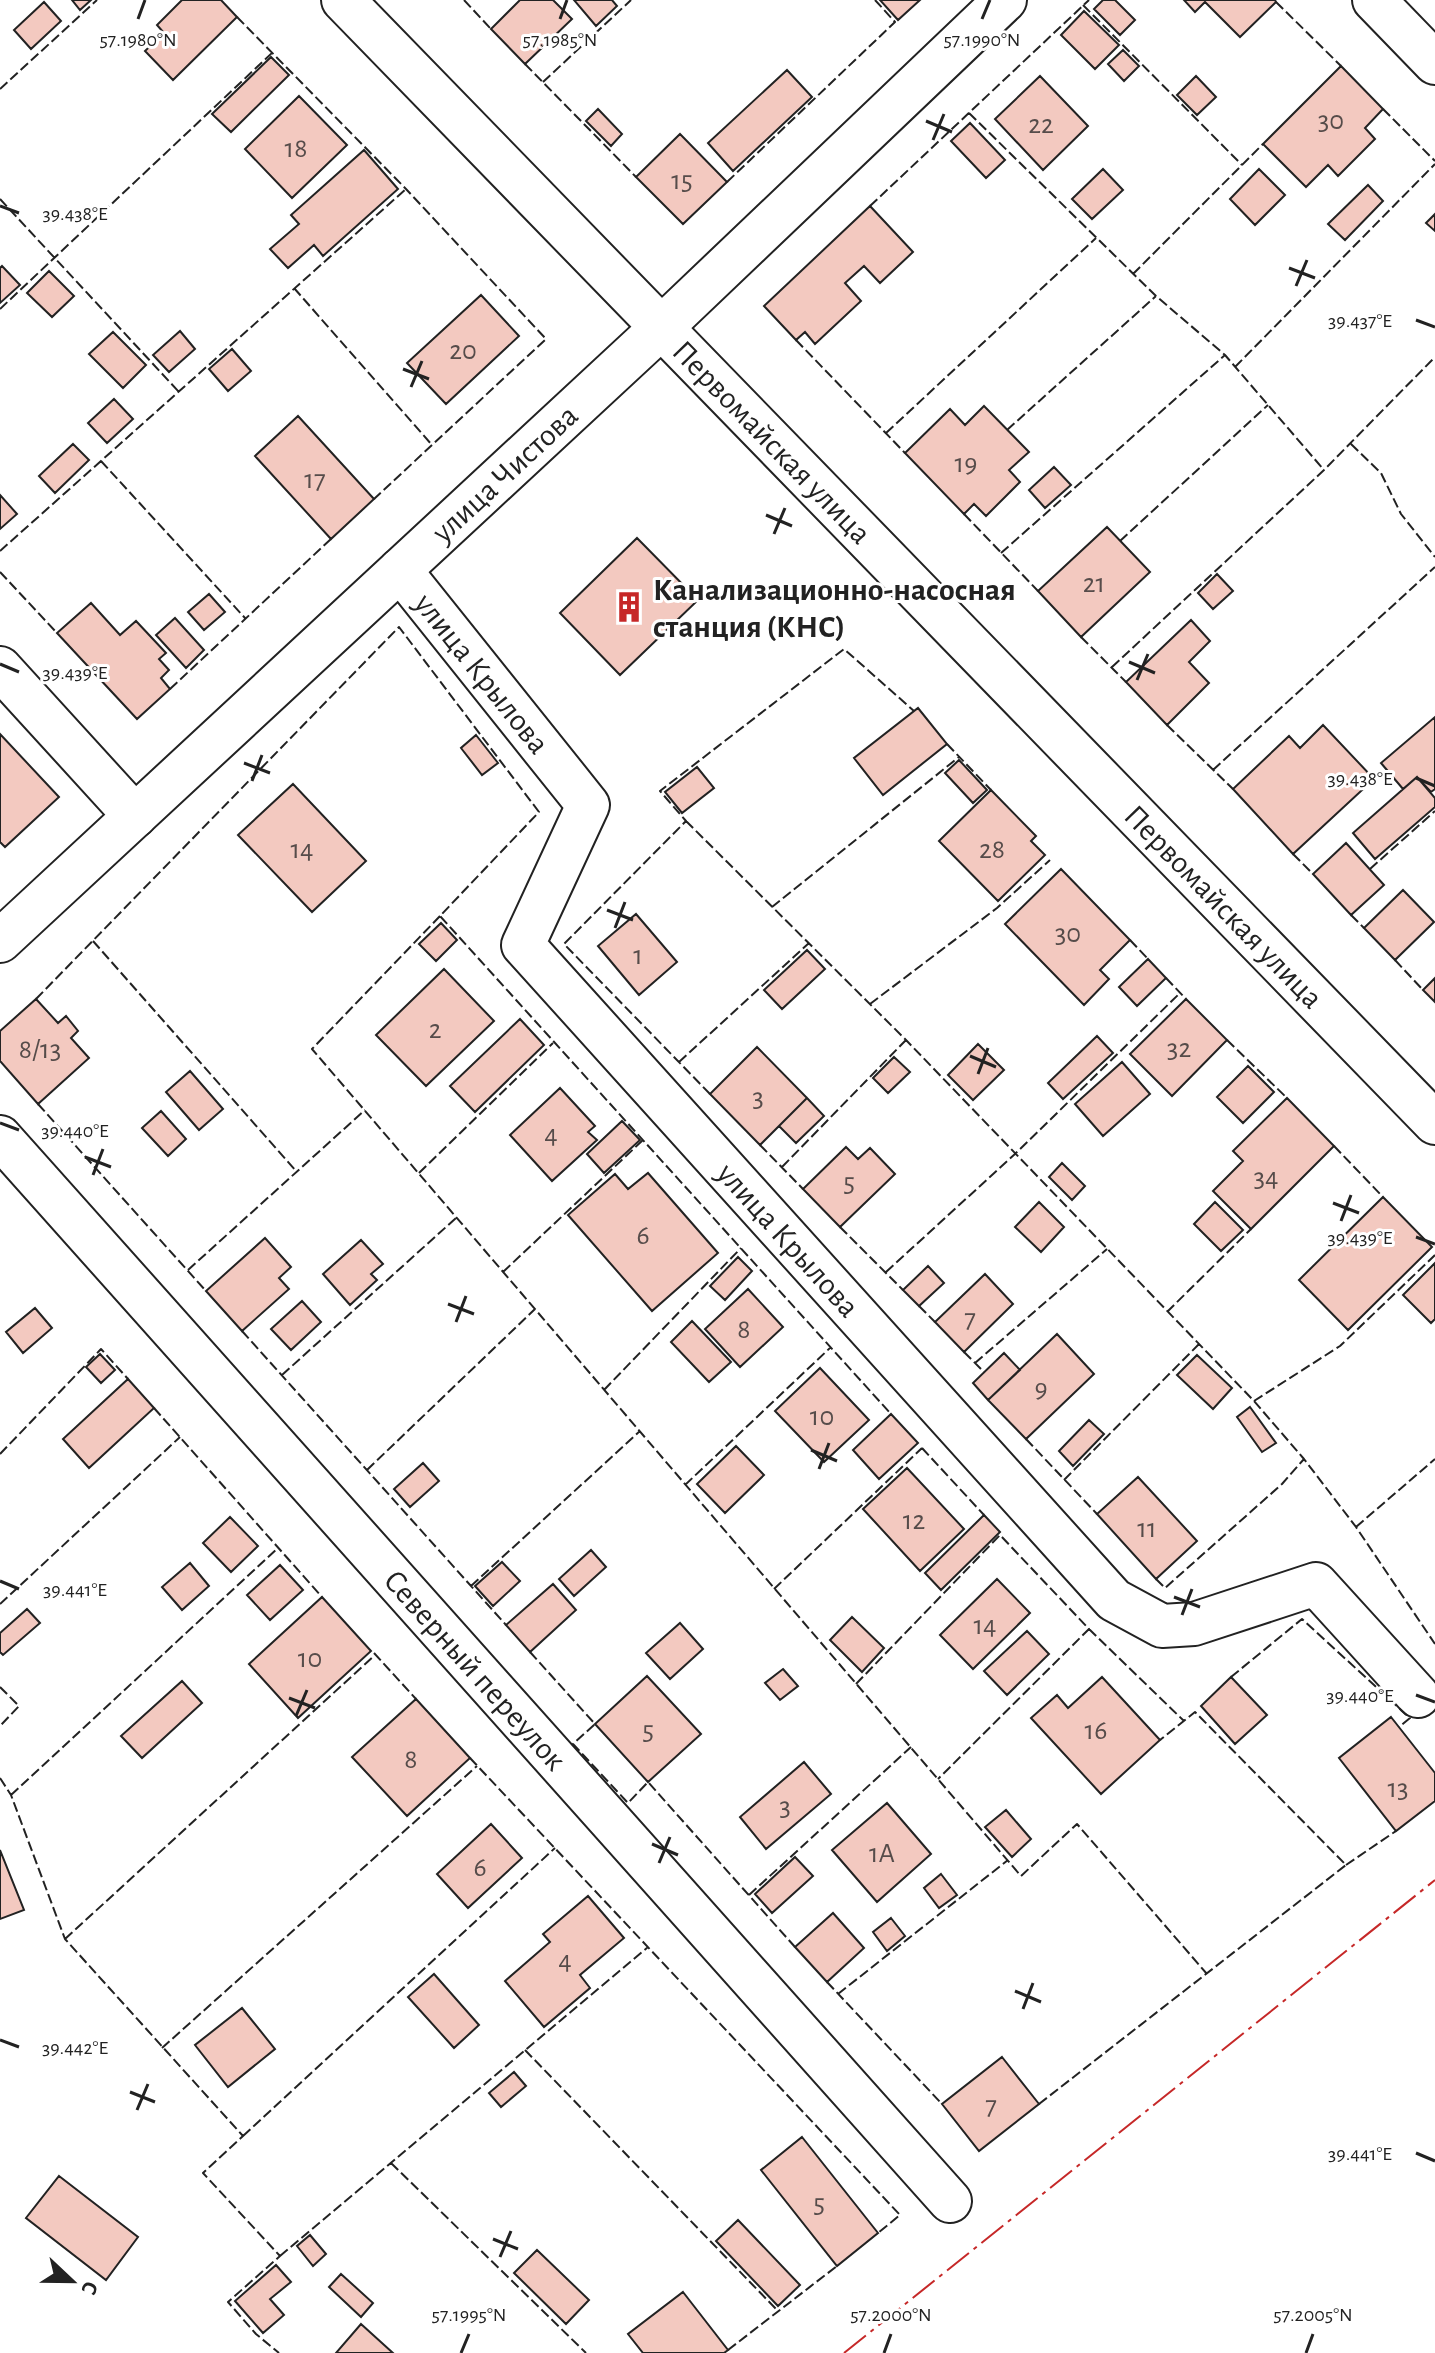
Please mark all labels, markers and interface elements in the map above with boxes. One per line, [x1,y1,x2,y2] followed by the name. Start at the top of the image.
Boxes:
[99,30,177,50] text: 57.1980°N
[523,30,597,50] text: 57.1985°N
[943,30,1021,50] text: 57.1990°N
[1318,107,1344,135] house number: 30
[1028,111,1054,139] house number: 22
[285,135,307,163] house number: 18
[671,167,693,195] house number: 15
[42,204,108,224] text: 39.438°E
[1328,311,1392,331] text: 39.437°E
[666,335,877,550] street label: Первомайская улица
[449,337,477,365] house number: 20
[425,399,584,549] street label: улица Чистова
[955,450,977,478] house number: 19
[304,466,326,494] house number: 17
[1083,570,1105,598] house number: 21
[653,574,1016,643] place label: Канализационно-насосная станция (КНС)
[408,587,555,760] street label: улица Крылова
[612,590,646,624] building icon: Канализационно-насосная станция (КНС)
[43,663,108,683] text: 39.439°E
[1327,769,1393,789] text: 39.438°E
[1118,799,1329,1015] street label: Первомайская улица
[290,836,314,864] house number: 14
[979,836,1005,864] house number: 28
[1055,920,1081,948] house number: 30
[633,942,643,970] house number: 1
[429,1016,441,1044] house number: 2
[1167,1035,1191,1063] house number: 32
[19,1036,61,1064] house number: 8/13
[752,1084,764,1112] house number: 3
[41,1121,109,1141] text: 39.440°E
[544,1121,558,1149] house number: 4
[710,1156,865,1323] street label: улица Крылова
[1253,1164,1279,1192] house number: 34
[843,1169,855,1197] house number: 5
[636,1222,650,1250] house number: 6
[1328,1228,1393,1248] text: 39.439°E
[964,1305,976,1333] house number: 7
[737,1316,751,1344] house number: 8
[1034,1375,1048,1403] house number: 9
[810,1403,834,1431] house number: 10
[903,1507,925,1535] house number: 12
[1137,1515,1157,1543] house number: 11
[378,1564,572,1777] street label: Северный переулок
[43,1580,107,1600] text: 39.441°E
[973,1612,997,1640] house number: 14
[298,1645,322,1673] house number: 10
[1326,1686,1394,1706] text: 39.440°E
[642,1717,654,1745] house number: 5
[1085,1717,1107,1745] house number: 16
[404,1746,418,1774] house number: 8
[1387,1775,1409,1803] house number: 13
[779,1793,791,1821] house number: 3
[869,1840,895,1868] house number: 1А
[473,1854,487,1882] house number: 6
[558,1947,572,1975] house number: 4
[42,2038,108,2058] text: 39.442°E
[985,2092,997,2120] house number: 7
[1328,2144,1392,2164] text: 39.441°E
[813,2190,825,2218] house number: 5
[32,2241,112,2321] north arrow
[77,2278,102,2298] text: С
[432,2305,506,2325] text: 57.1995°N
[850,2305,932,2325] text: 57.2000°N
[1273,2305,1353,2325] text: 57.2005°N

